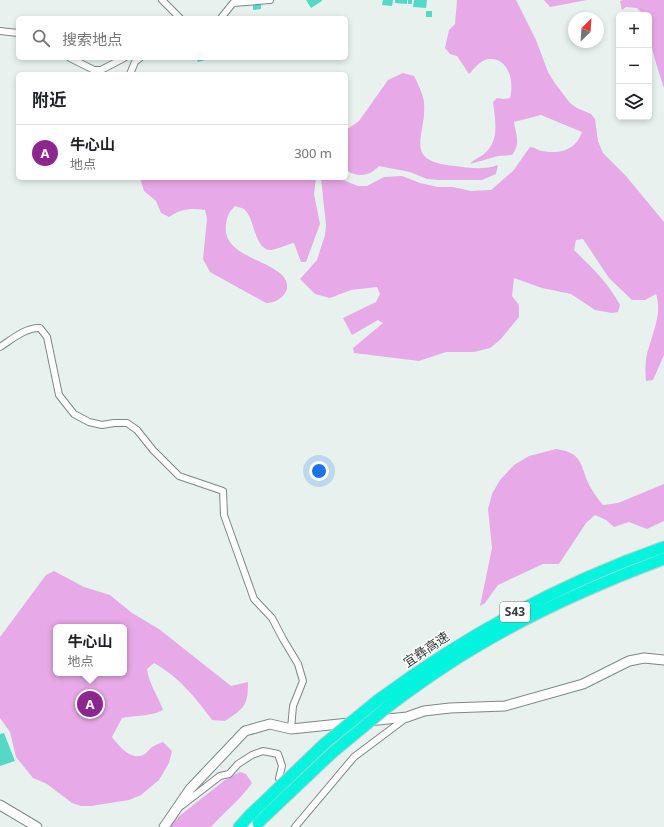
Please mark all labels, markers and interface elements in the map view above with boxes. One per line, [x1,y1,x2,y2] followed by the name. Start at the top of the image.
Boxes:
[568,12,604,48] north arrow
[616,12,652,120] map controls
[616,12,652,48] button: +
[16,16,348,60] search box
[30,27,52,49] icon: search
[62,29,122,49] text: 搜索地点
[616,48,652,84] button: −
[616,84,652,120] button: layers
[32,88,66,111] text: 附近
[70,134,115,154] text: 牛心山
[41,144,50,162] text: A
[294,144,332,162] text: 300 m
[70,155,96,173] text: 地点
[309,461,329,481] your location
[500,602,530,622] road number: S43
[53,624,127,676] popup
[399,627,453,671] street label: 宜彝高速
[67,631,113,651] text: 牛心山
[67,652,94,670] text: 地点
[77,689,103,719] pin: A

